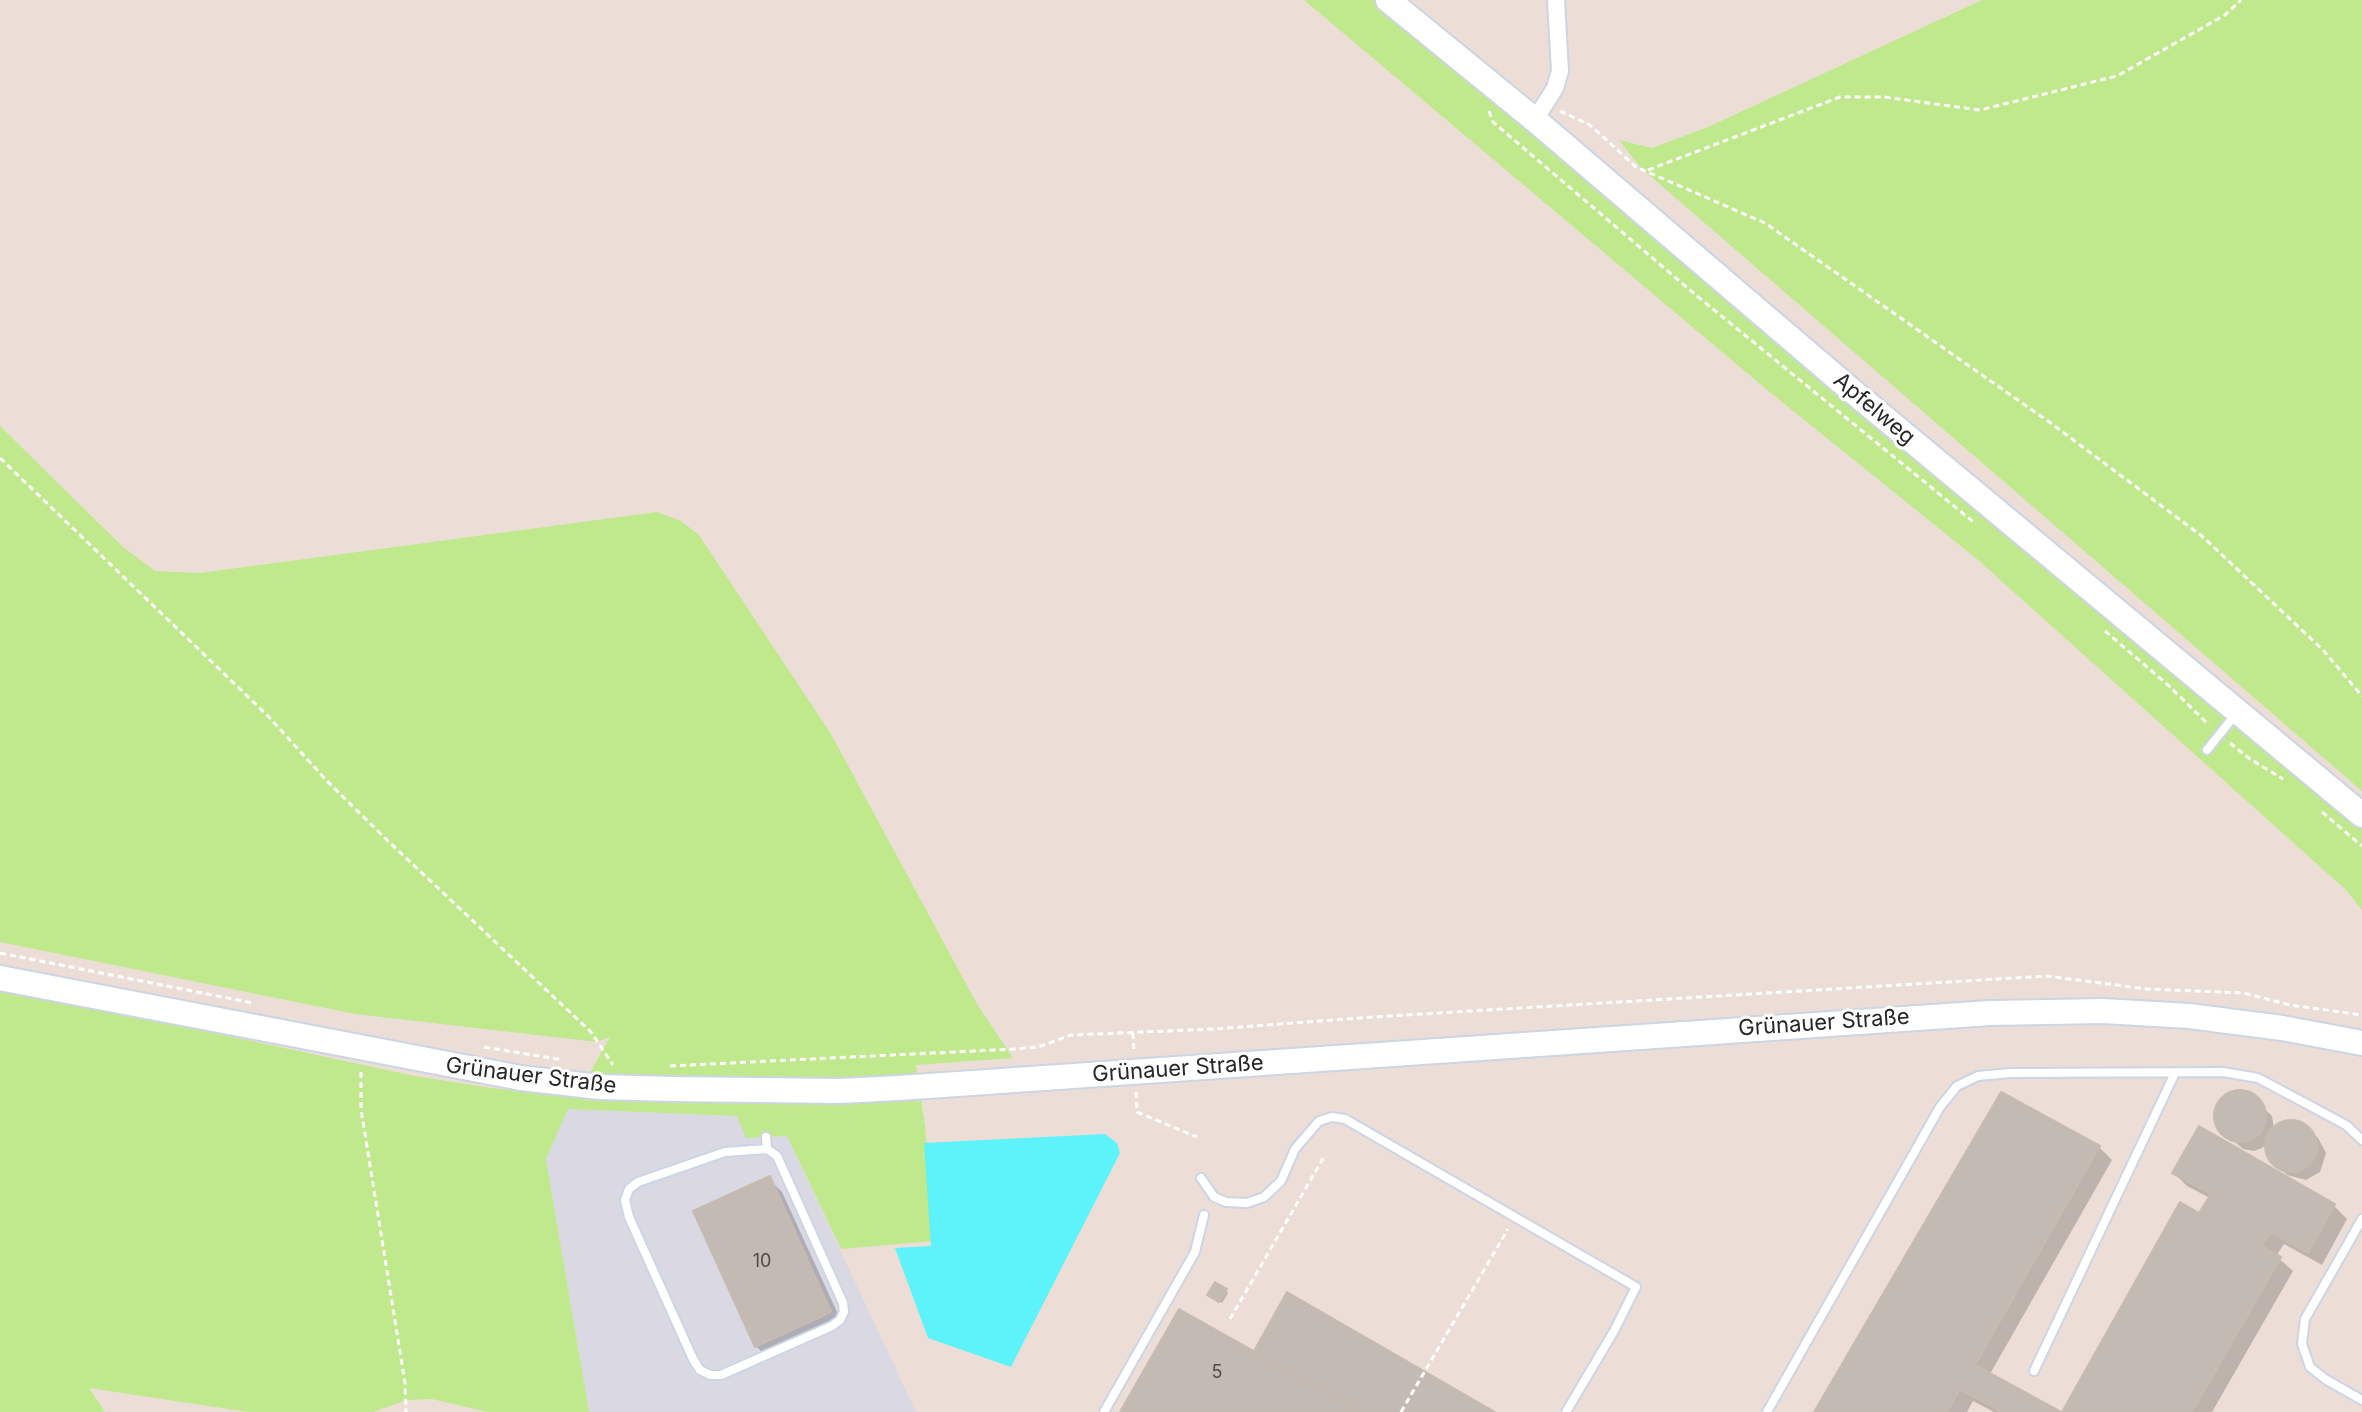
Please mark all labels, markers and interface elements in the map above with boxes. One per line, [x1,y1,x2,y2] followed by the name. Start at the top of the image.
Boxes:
[1828,367,1920,451] street label: Apfelweg
[1737,1004,1911,1042] street label: Grünauer Straße
[1091,1050,1265,1088] street label: Grünauer Straße
[444,1052,618,1100] street label: Grünauer Straße
[753,1251,771,1273] house number: 10
[1212,1362,1222,1384] house number: 5

